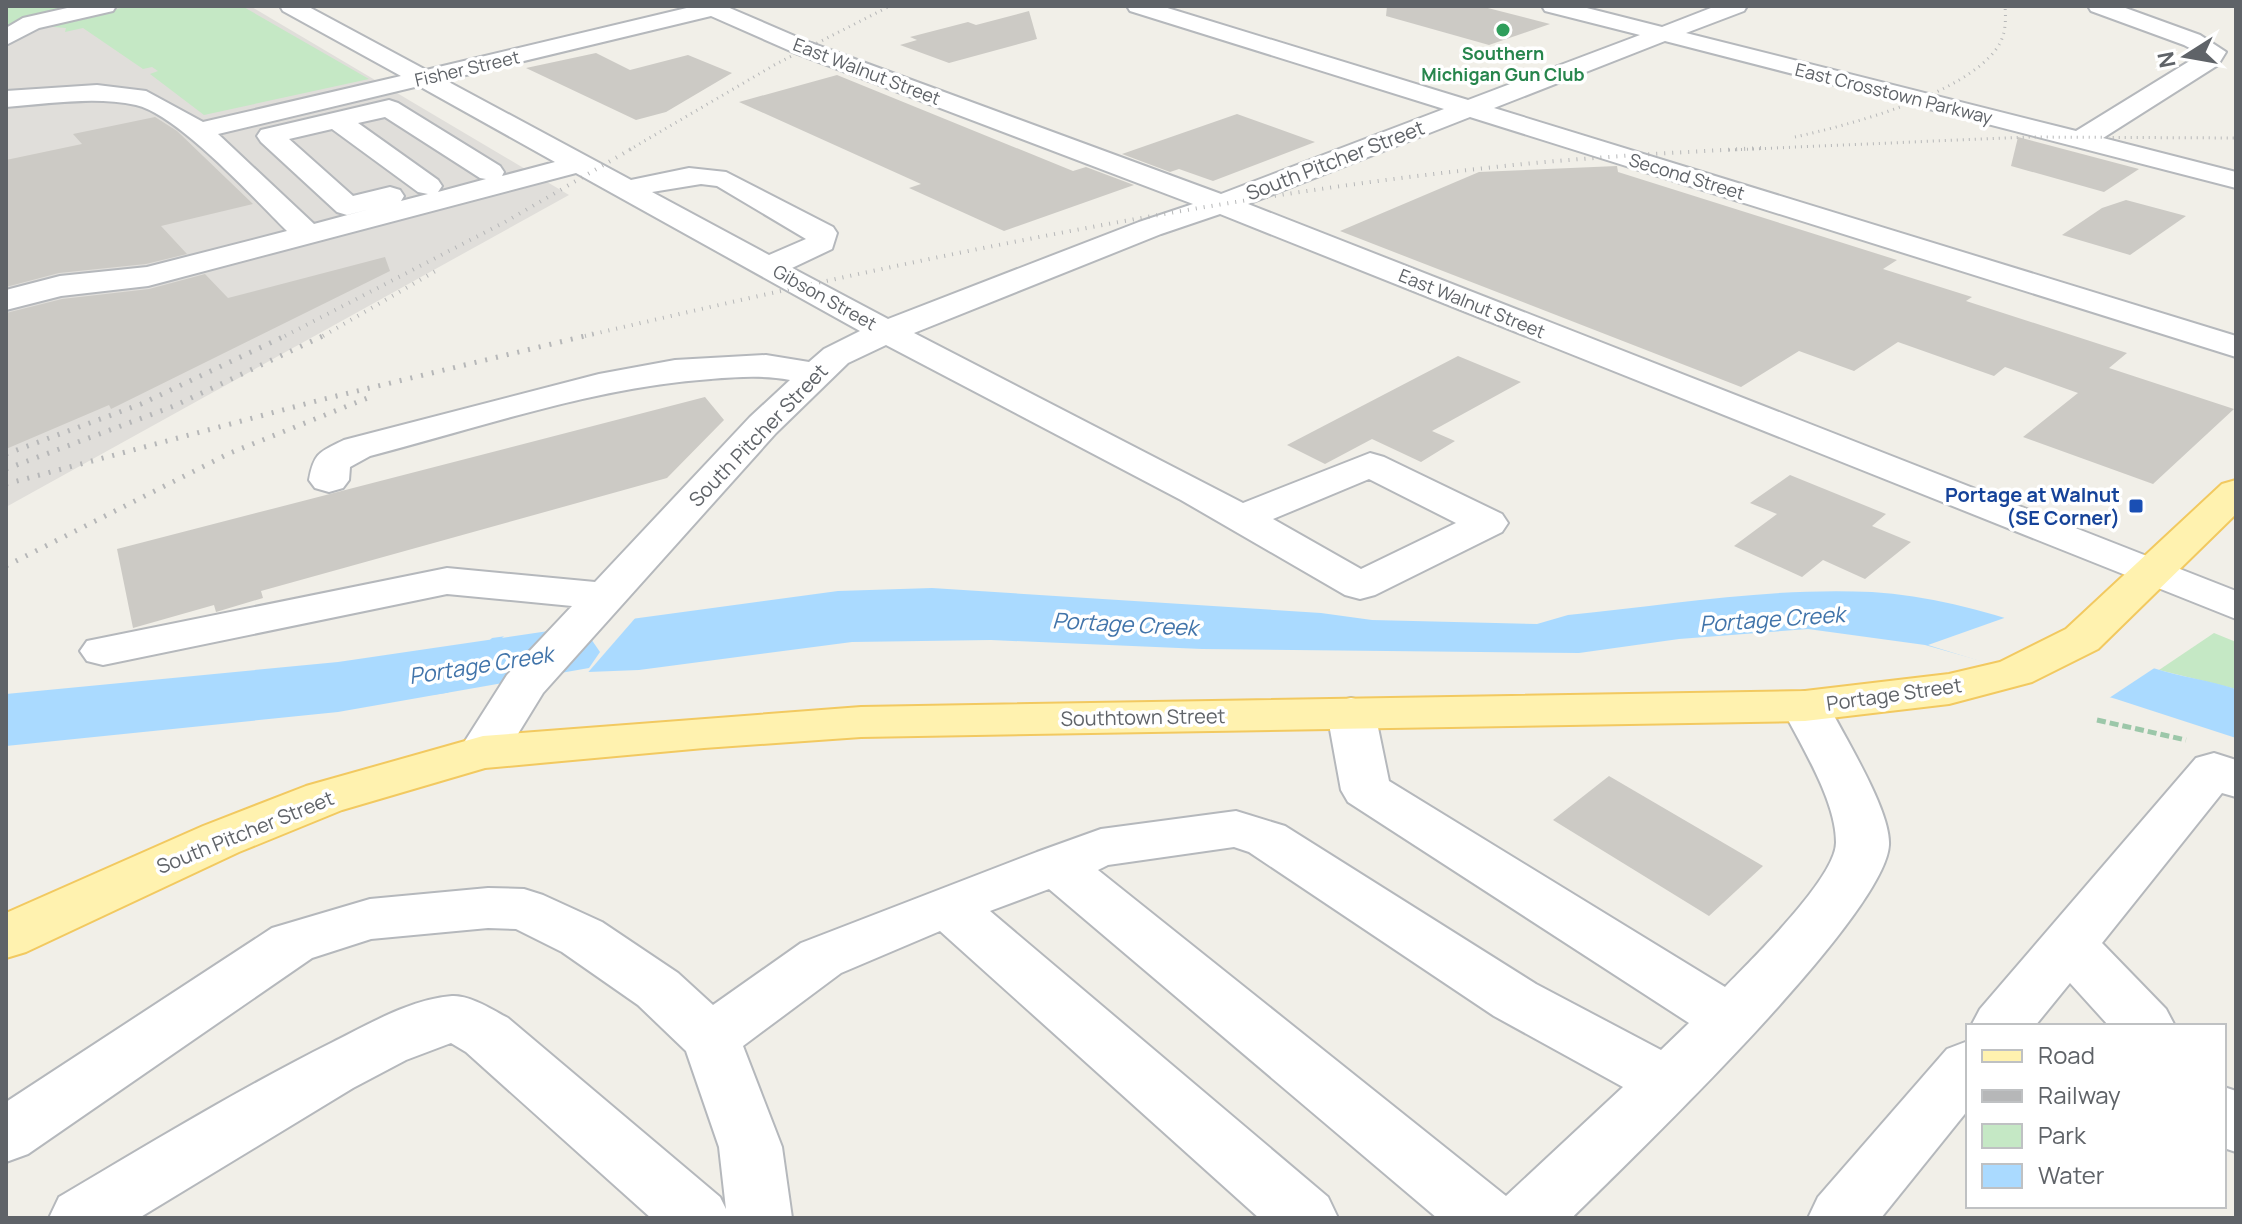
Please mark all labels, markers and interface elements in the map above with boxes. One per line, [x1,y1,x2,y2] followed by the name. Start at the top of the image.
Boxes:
[2146,16,2226,96] north arrow
[1494,21,1512,39] marker: Southern Michigan Gun Club
[790,32,944,110] street label: East Walnut Street
[1421,41,1585,86] place label: Southern Michigan Gun Club
[412,44,522,92] street label: Fisher Street
[2150,49,2183,70] text: N
[1793,57,1996,129] street label: East Crosstown Parkway
[1242,114,1428,206] street label: South Pitcher Street
[1626,147,1748,205] street label: Second Street
[769,259,881,335] street label: Gibson Street
[1395,263,1549,343] street label: East Walnut Street
[683,358,833,512] street label: South Pitcher Street
[1945,481,2120,531] place label: Portage at Walnut (SE Corner)
[2127,497,2145,515] marker: Portage at Walnut (SE Corner)
[1698,599,1849,639] water label: Portage Creek
[1052,605,1202,643] water label: Portage Creek
[407,638,558,691] water label: Portage Creek
[1825,671,1963,717] street label: Portage Street
[1060,702,1226,732] street label: Southtown Street
[152,784,338,880] street label: South Pitcher Street
[1966,1024,2226,1208] legend
[2038,1038,2095,1071] text: Road
[2038,1078,2121,1111] text: Railway
[2038,1118,2087,1151] text: Park
[2038,1158,2105,1191] text: Water

